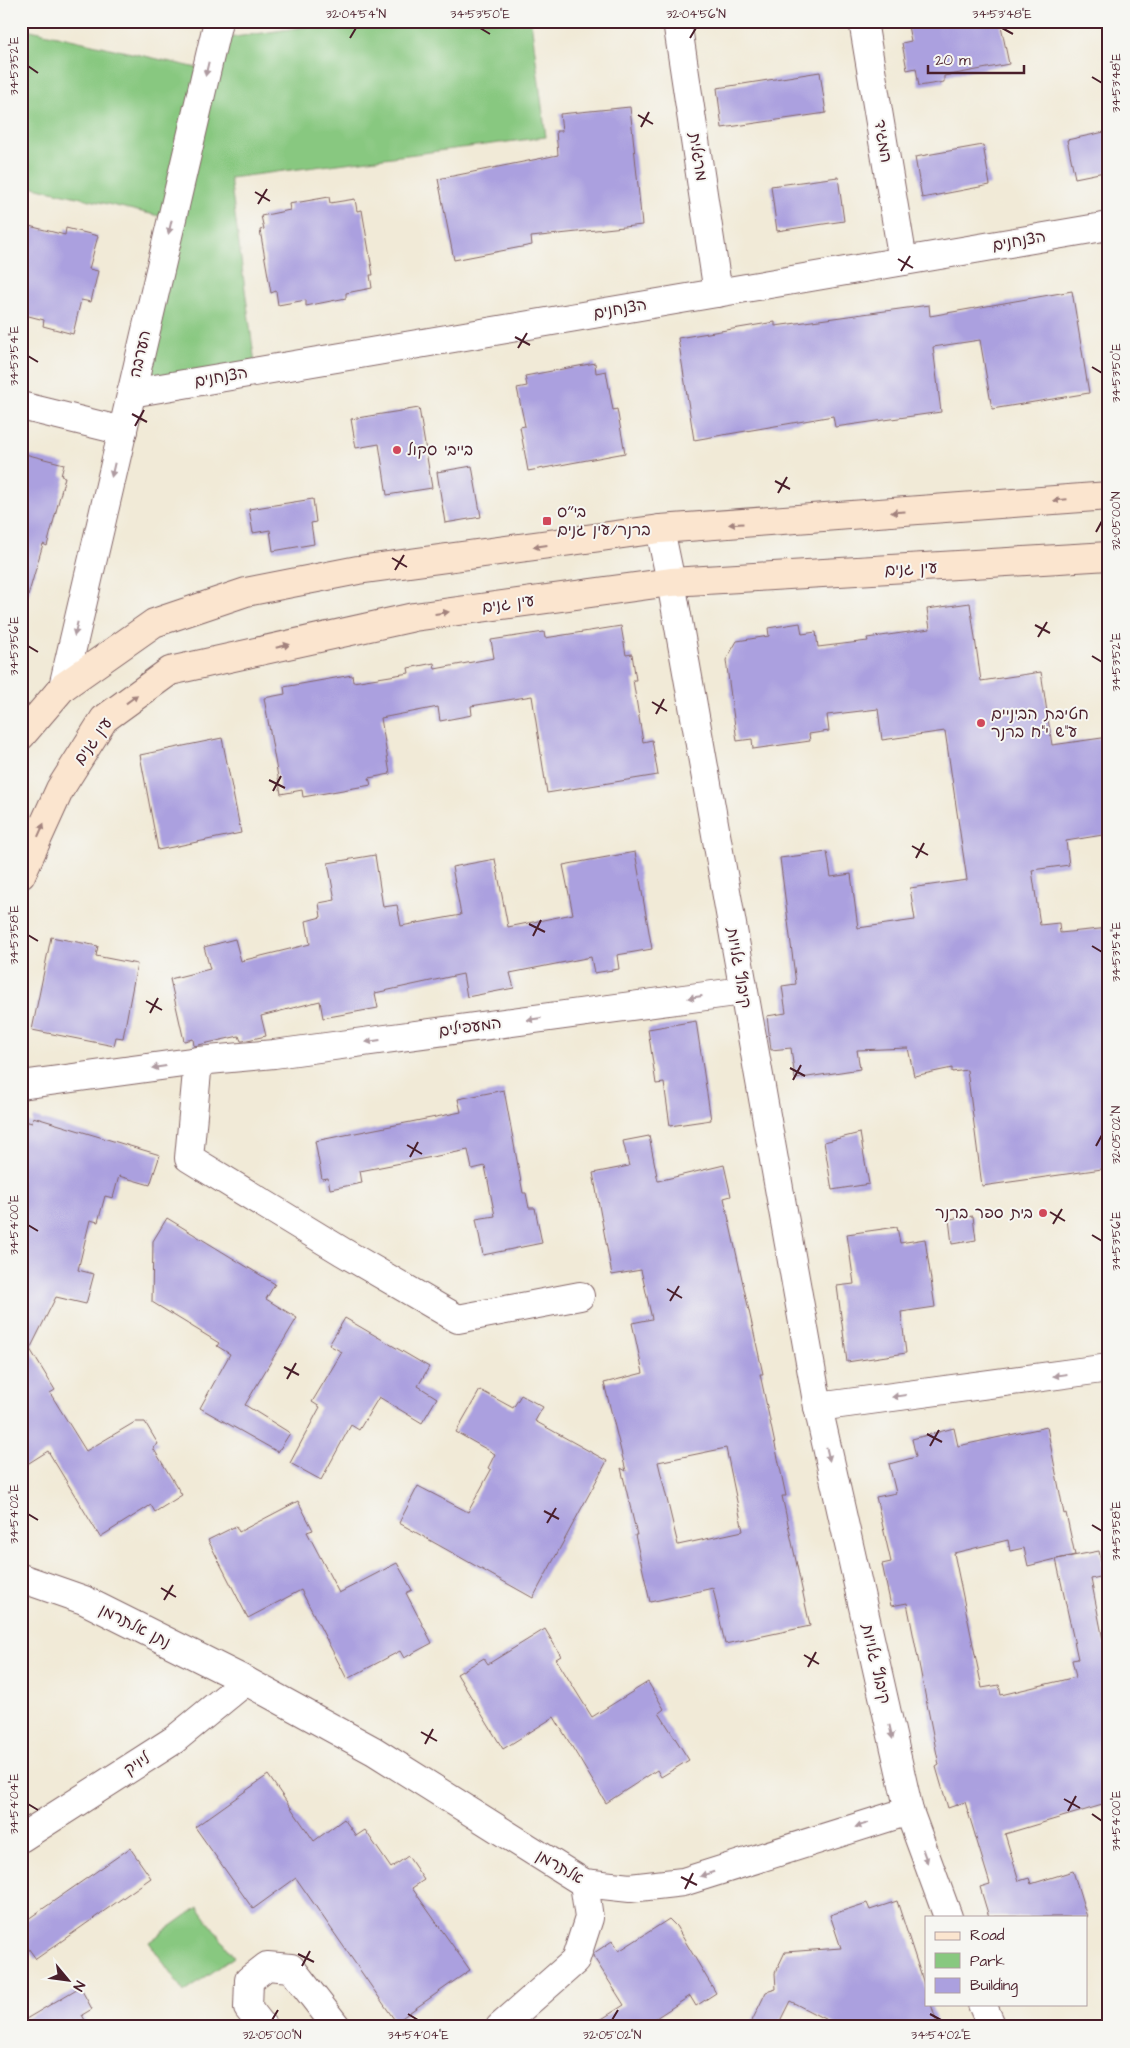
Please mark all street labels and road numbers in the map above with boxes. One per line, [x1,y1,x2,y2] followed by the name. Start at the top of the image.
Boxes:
[869,118,897,164] street label: המגיד
[683,130,713,183] street label: מרגלית
[990,225,1048,257] street label: הצנחנים
[591,293,649,325] street label: הצנחנים
[124,328,156,380] street label: הערבה
[192,361,250,393] street label: הצנחנים
[884,557,938,581] street label: עין גנים
[480,589,536,619] street label: עין גנים
[68,713,118,769] street label: עין גנים
[721,925,757,1010] street label: קיבוץ גלויות
[437,1012,503,1042] street label: המעפילים
[96,1599,174,1653] street label: נתן אלתרמן
[856,1621,896,1706] street label: קיבוץ גלויות
[120,1747,155,1781] street label: ליויק
[532,1845,588,1889] street label: אלתרמן

